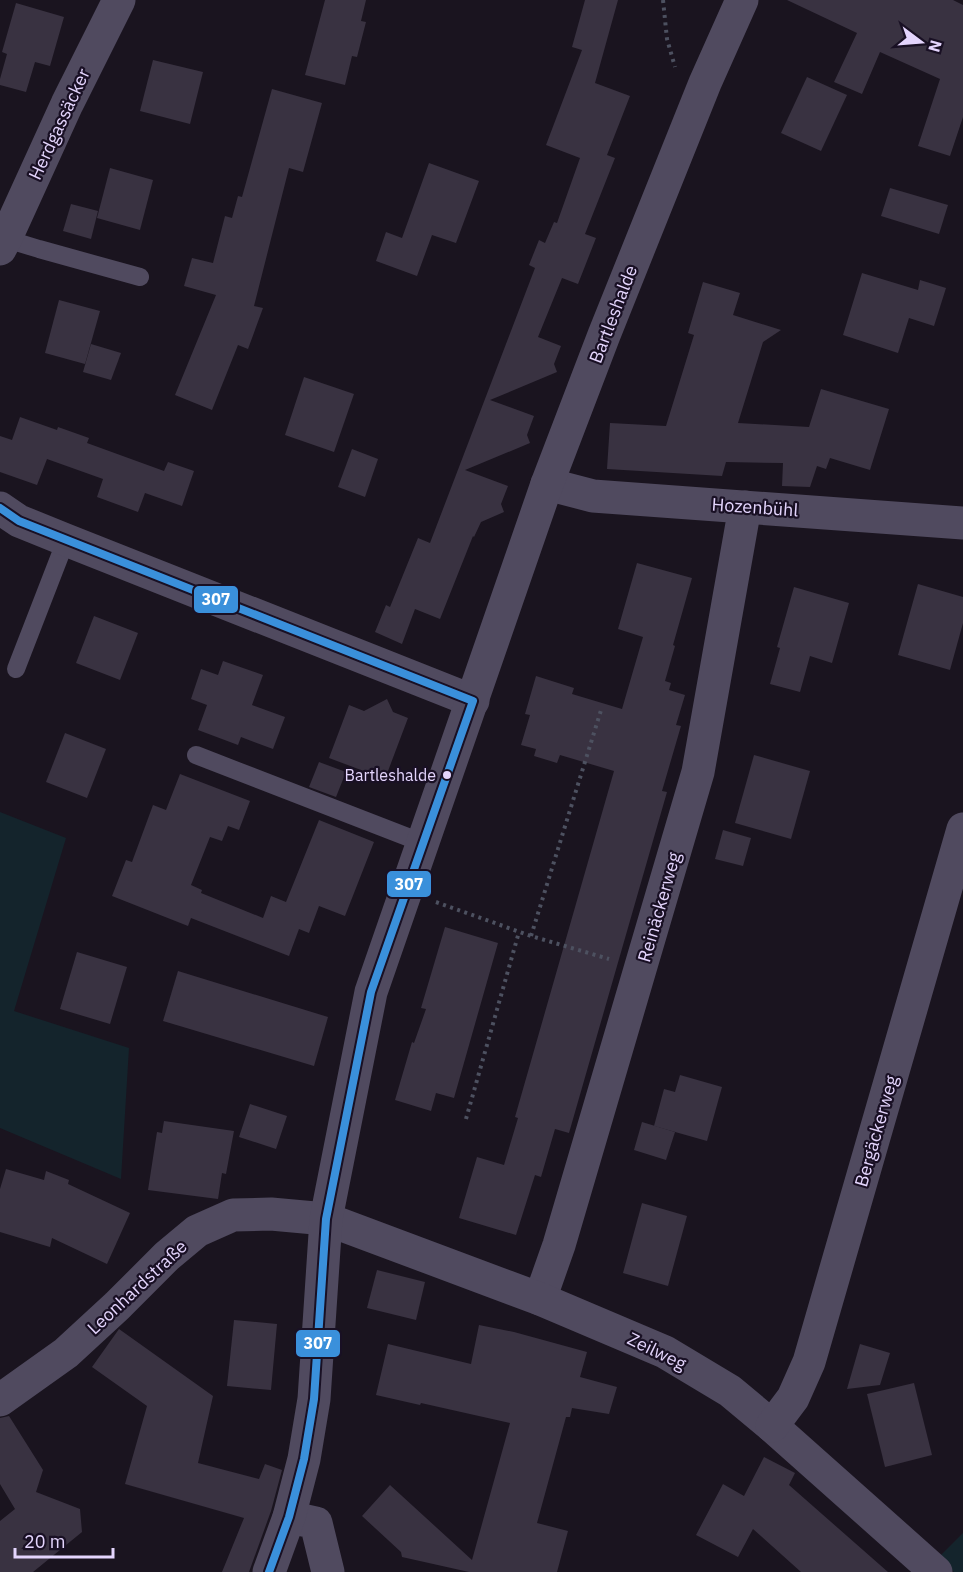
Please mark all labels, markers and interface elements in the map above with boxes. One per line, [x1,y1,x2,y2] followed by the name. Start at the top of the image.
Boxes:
[891,12,951,72] north arrow
[924,38,947,54] text: N
[23,64,95,183] street label: Herdgassäcker
[584,262,642,366] street label: Bartleshalde
[711,493,799,522] street label: Hozenbühl
[193,585,239,614] line badge: 307
[202,589,230,609] text: 307
[344,765,436,785] place label: Bartleshalde
[441,769,453,781] marker: Bartleshalde
[632,849,686,965] street label: Reinäckerweg
[386,870,432,898] line badge: 307
[395,874,423,894] text: 307
[849,1072,903,1189] street label: Bergäckerweg
[82,1235,192,1339] street label: Leonhardstraße
[624,1327,691,1375] street label: Zeilweg
[295,1329,341,1358] line badge: 307
[304,1333,332,1353] text: 307
[15,1521,112,1559] scale bar
[24,1530,66,1553] text: 20 m

